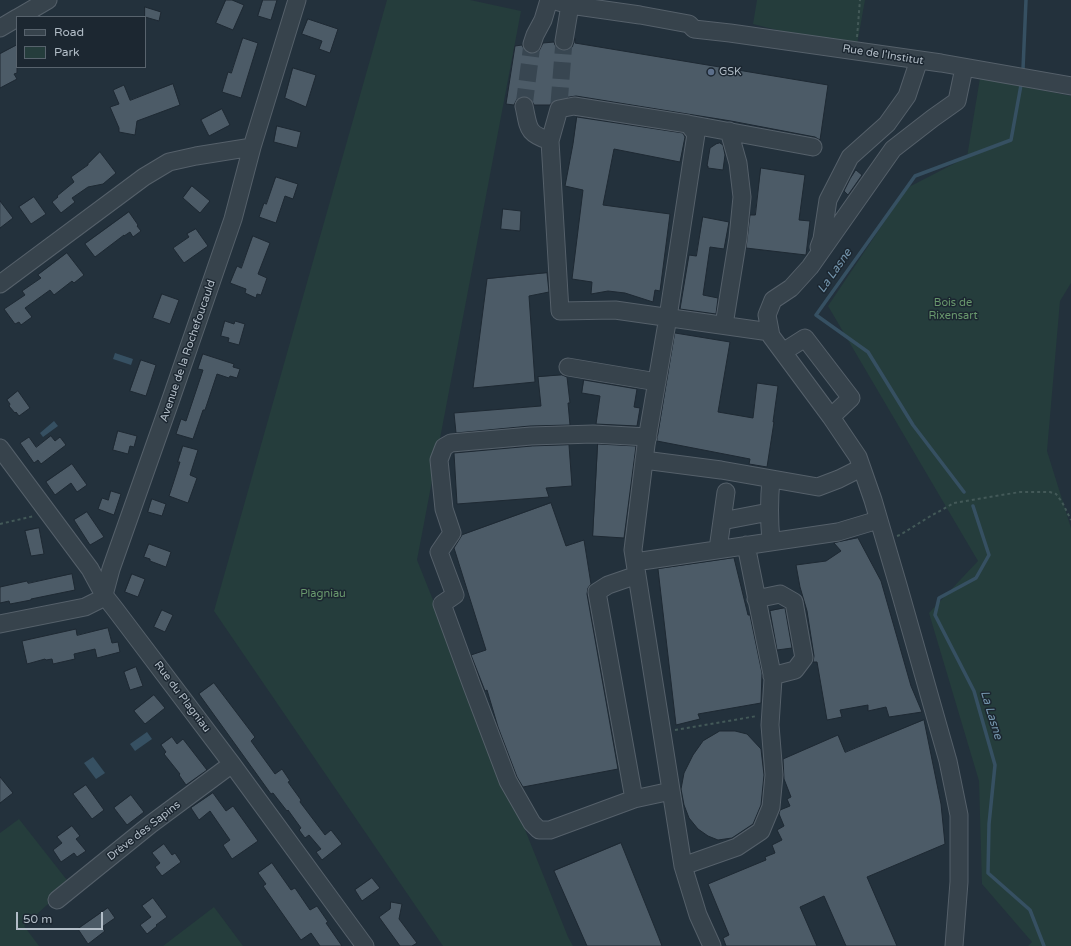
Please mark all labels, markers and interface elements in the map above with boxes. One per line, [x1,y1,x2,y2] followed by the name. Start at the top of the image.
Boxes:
[16,16,146,68] legend
[54,25,84,39] text: Road
[842,42,924,68] street label: Rue de l'Institut
[54,45,80,59] text: Park
[719,65,741,79] place label: GSK
[706,67,716,77] marker: GSK
[815,246,855,296] water label: La Lasne
[158,278,218,424] street label: Avenue de la Rochefoucauld
[928,296,978,322] park label: Bois de Rixensart
[300,587,346,601] park label: Plagniau
[151,659,213,735] street label: Rue du Plagniau
[977,689,1005,741] water label: La Lasne
[105,798,183,864] street label: Drève des Sapins
[18,904,105,930] scale bar
[23,912,52,926] text: 50 m

